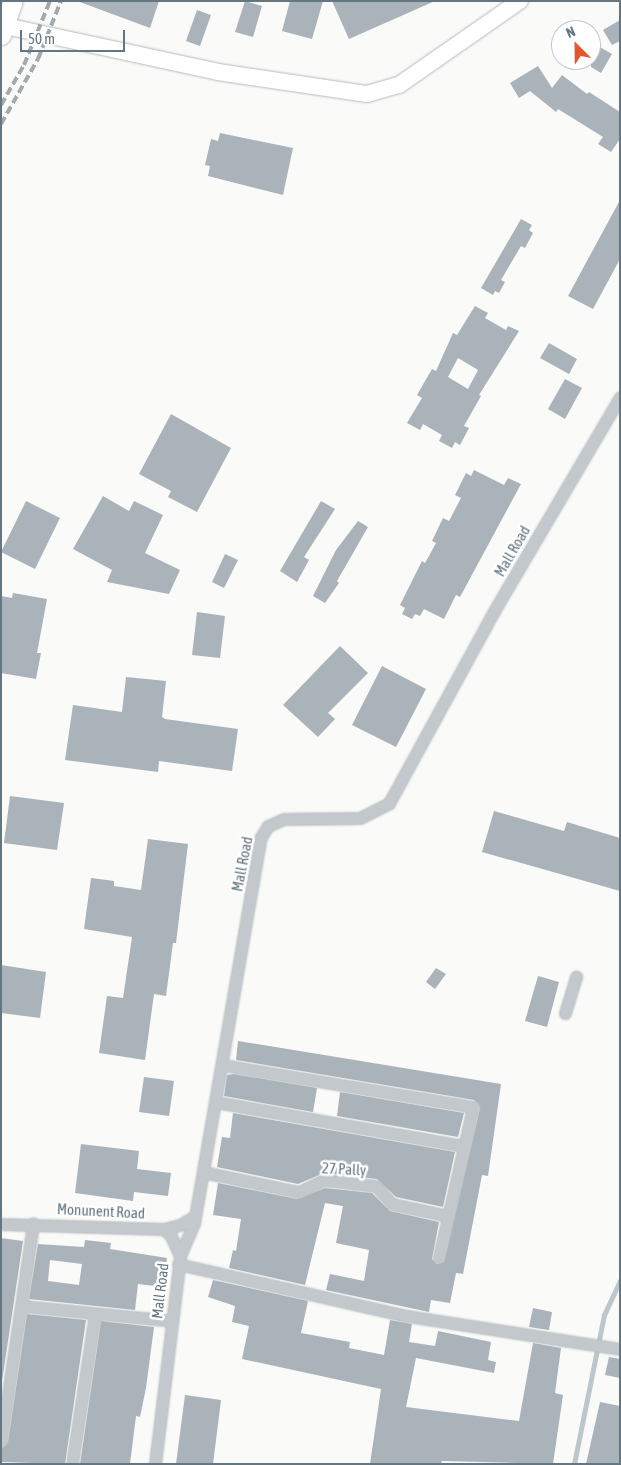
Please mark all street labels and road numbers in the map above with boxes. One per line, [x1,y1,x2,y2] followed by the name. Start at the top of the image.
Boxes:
[490,522,534,580] street label: Mall Road
[228,835,256,893] street label: Mall Road
[321,1159,367,1179] street label: 27 Pally
[57,1200,145,1222] street label: Monunent Road
[148,1262,172,1320] street label: Mall Road

